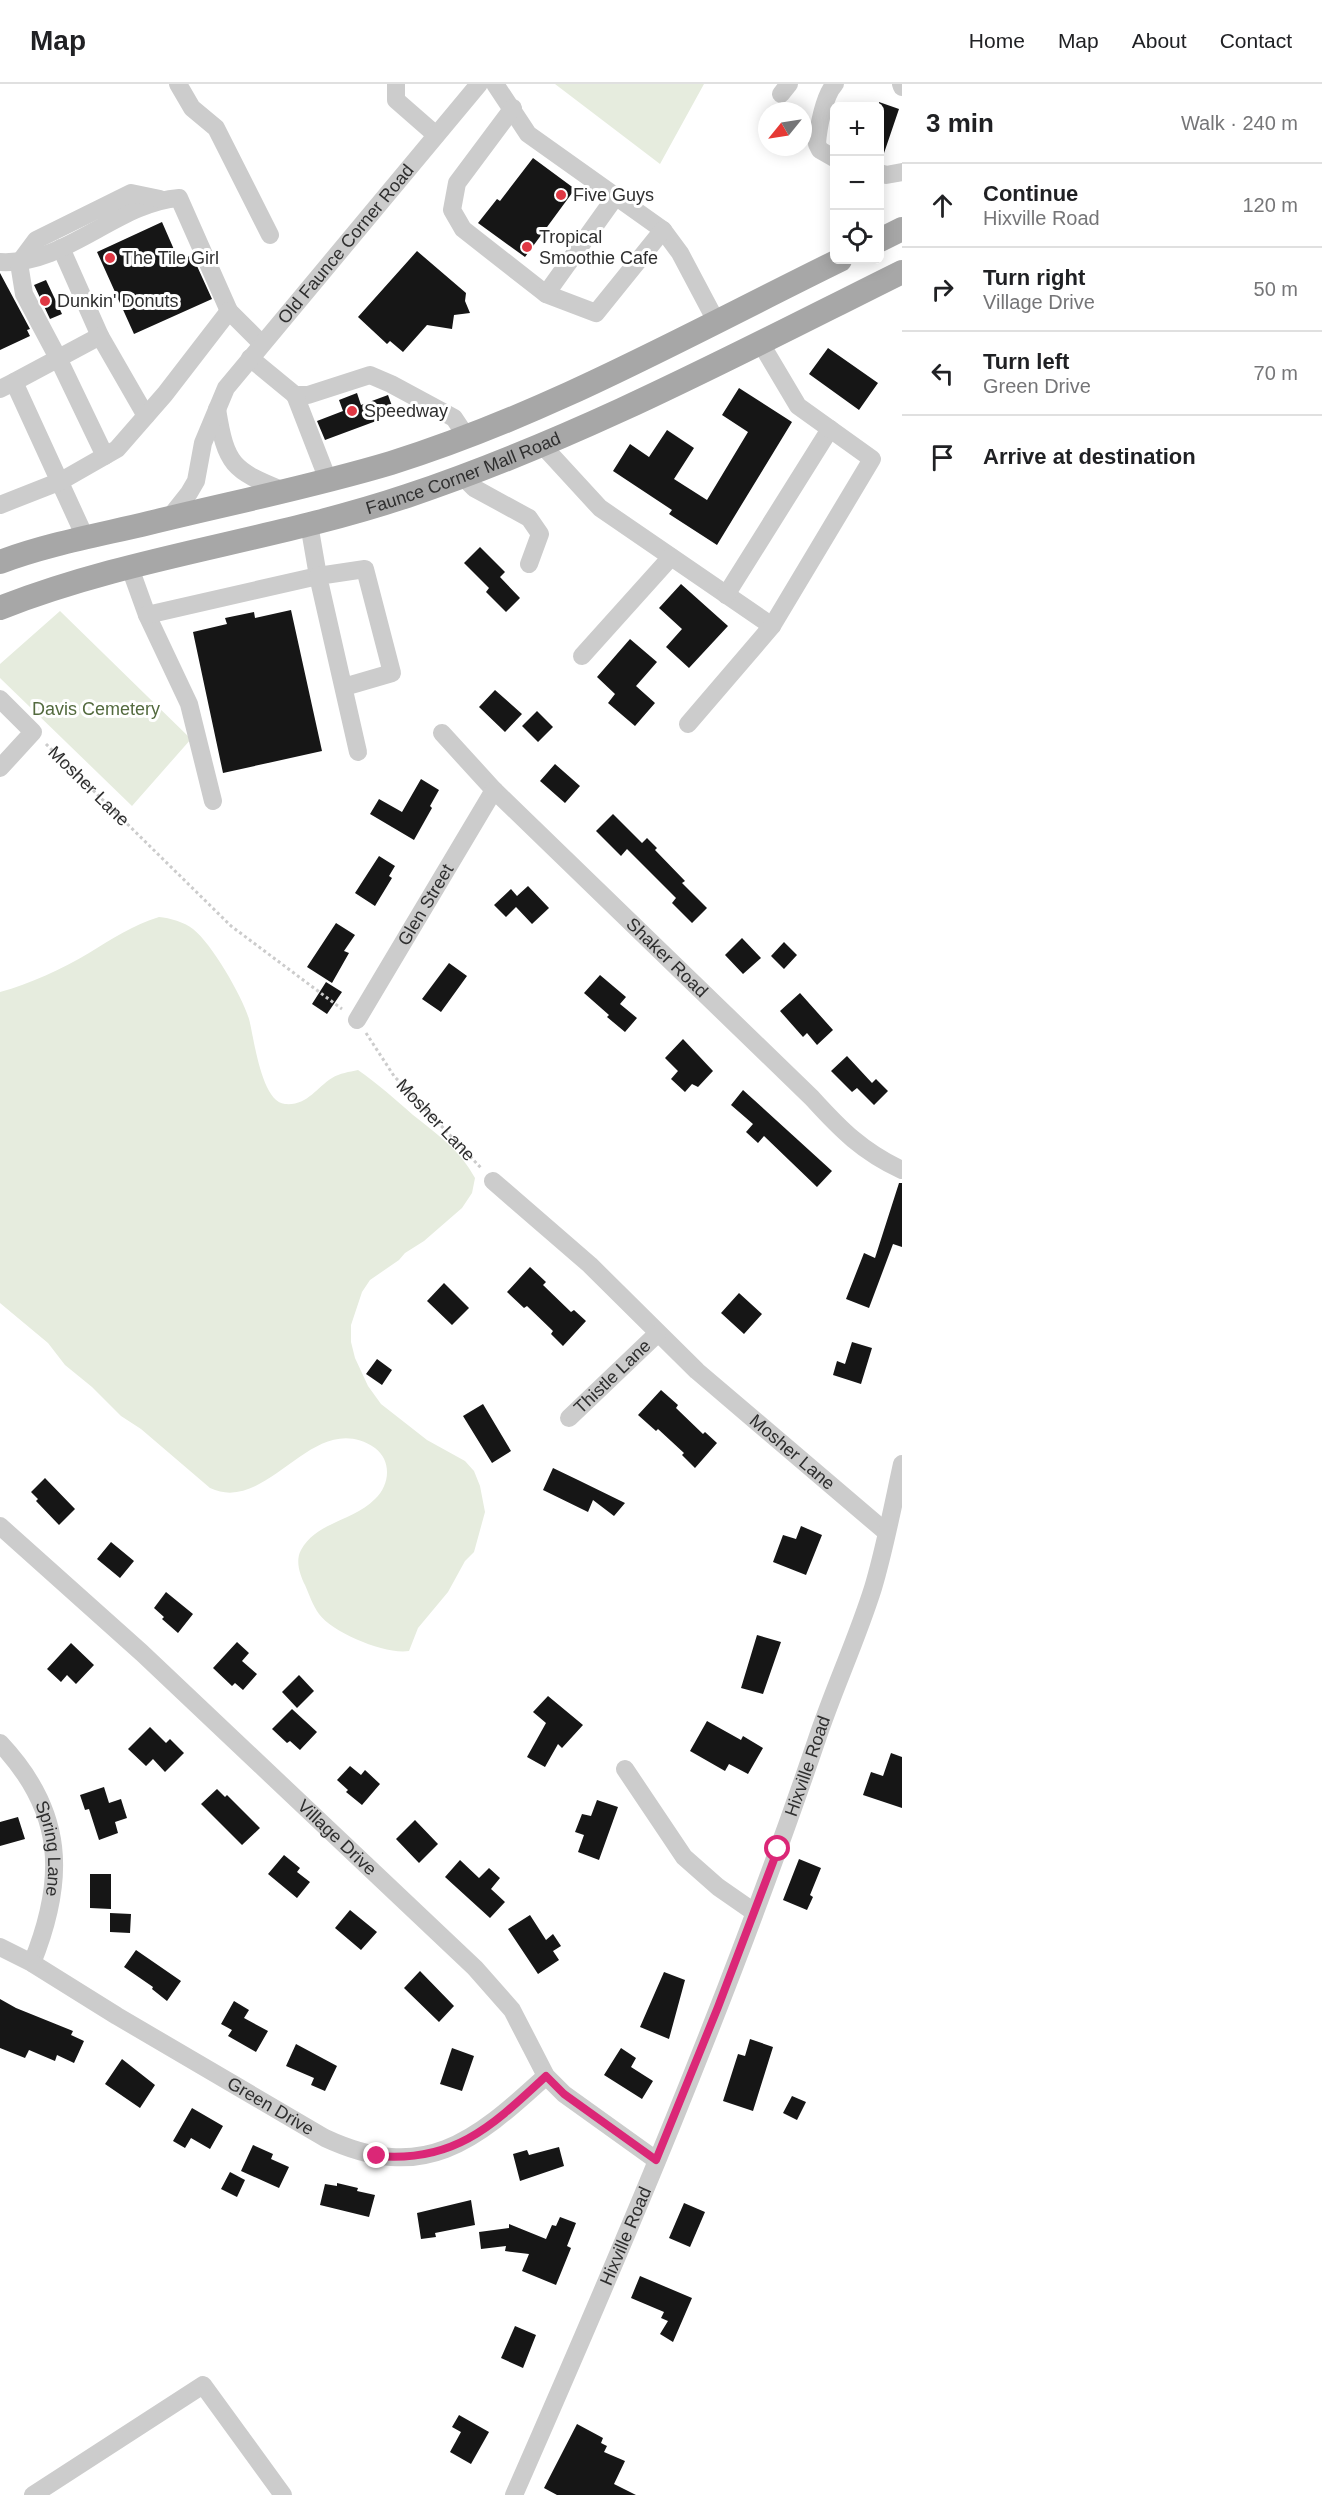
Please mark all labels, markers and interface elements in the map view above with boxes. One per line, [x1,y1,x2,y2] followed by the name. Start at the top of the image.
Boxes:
[30,25,86,56] text: Map
[969,29,1025,52] text: Home
[1058,29,1099,52] text: Map
[1132,29,1187,52] text: About
[1220,29,1292,52] text: Contact
[758,102,812,156] north arrow
[830,102,884,264] map controls
[830,102,884,156] button: +
[926,108,994,138] text: 3 min
[1181,112,1298,134] text: Walk · 240 m
[830,156,884,210] button: −
[274,160,418,328] street label: Old Faunce Corner Road
[983,181,1078,206] text: Continue
[573,185,654,205] place label: Five Guys
[554,188,568,202] marker: Five Guys
[926,189,959,222] icon: ahead
[1242,194,1298,216] text: 120 m
[983,207,1100,229] text: Hixville Road
[830,210,884,264] button: locate
[539,227,658,268] place label: Tropical Smoothie Cafe
[520,240,534,254] marker: Tropical Smoothie Cafe
[122,248,219,268] place label: The Tile Girl
[103,251,117,265] marker: The Tile Girl
[983,265,1085,290] text: Turn right
[926,273,959,306] icon: right
[1254,278,1298,300] text: 50 m
[57,291,179,311] place label: Dunkin' Donuts
[983,291,1095,313] text: Village Drive
[38,294,52,308] marker: Dunkin' Donuts
[983,349,1069,374] text: Turn left
[926,357,959,390] icon: left
[1254,362,1298,384] text: 70 m
[983,375,1091,397] text: Green Drive
[364,401,448,421] place label: Speedway
[345,404,359,418] marker: Speedway
[364,428,564,518] street label: Faunce Corner Mall Road
[926,441,959,474] icon: arrive
[983,444,1196,469] text: Arrive at destination
[32,699,160,719] park label: Davis Cemetery
[44,742,133,830] street label: Mosher Lane
[394,861,457,949] street label: Glen Street
[622,914,712,1001] street label: Shaker Road
[392,1075,479,1165] street label: Mosher Lane
[570,1335,655,1418] street label: Thistle Lane
[746,1410,839,1494] street label: Mosher Lane
[781,1713,834,1819] street label: Hixville Road
[294,1796,381,1879] street label: Village Drive
[31,1798,64,1898] street label: Spring Lane
[764,1835,790,1861] route start
[224,2073,318,2139] street label: Green Drive
[363,2142,389,2168] route end
[596,2184,655,2288] street label: Hixville Road

